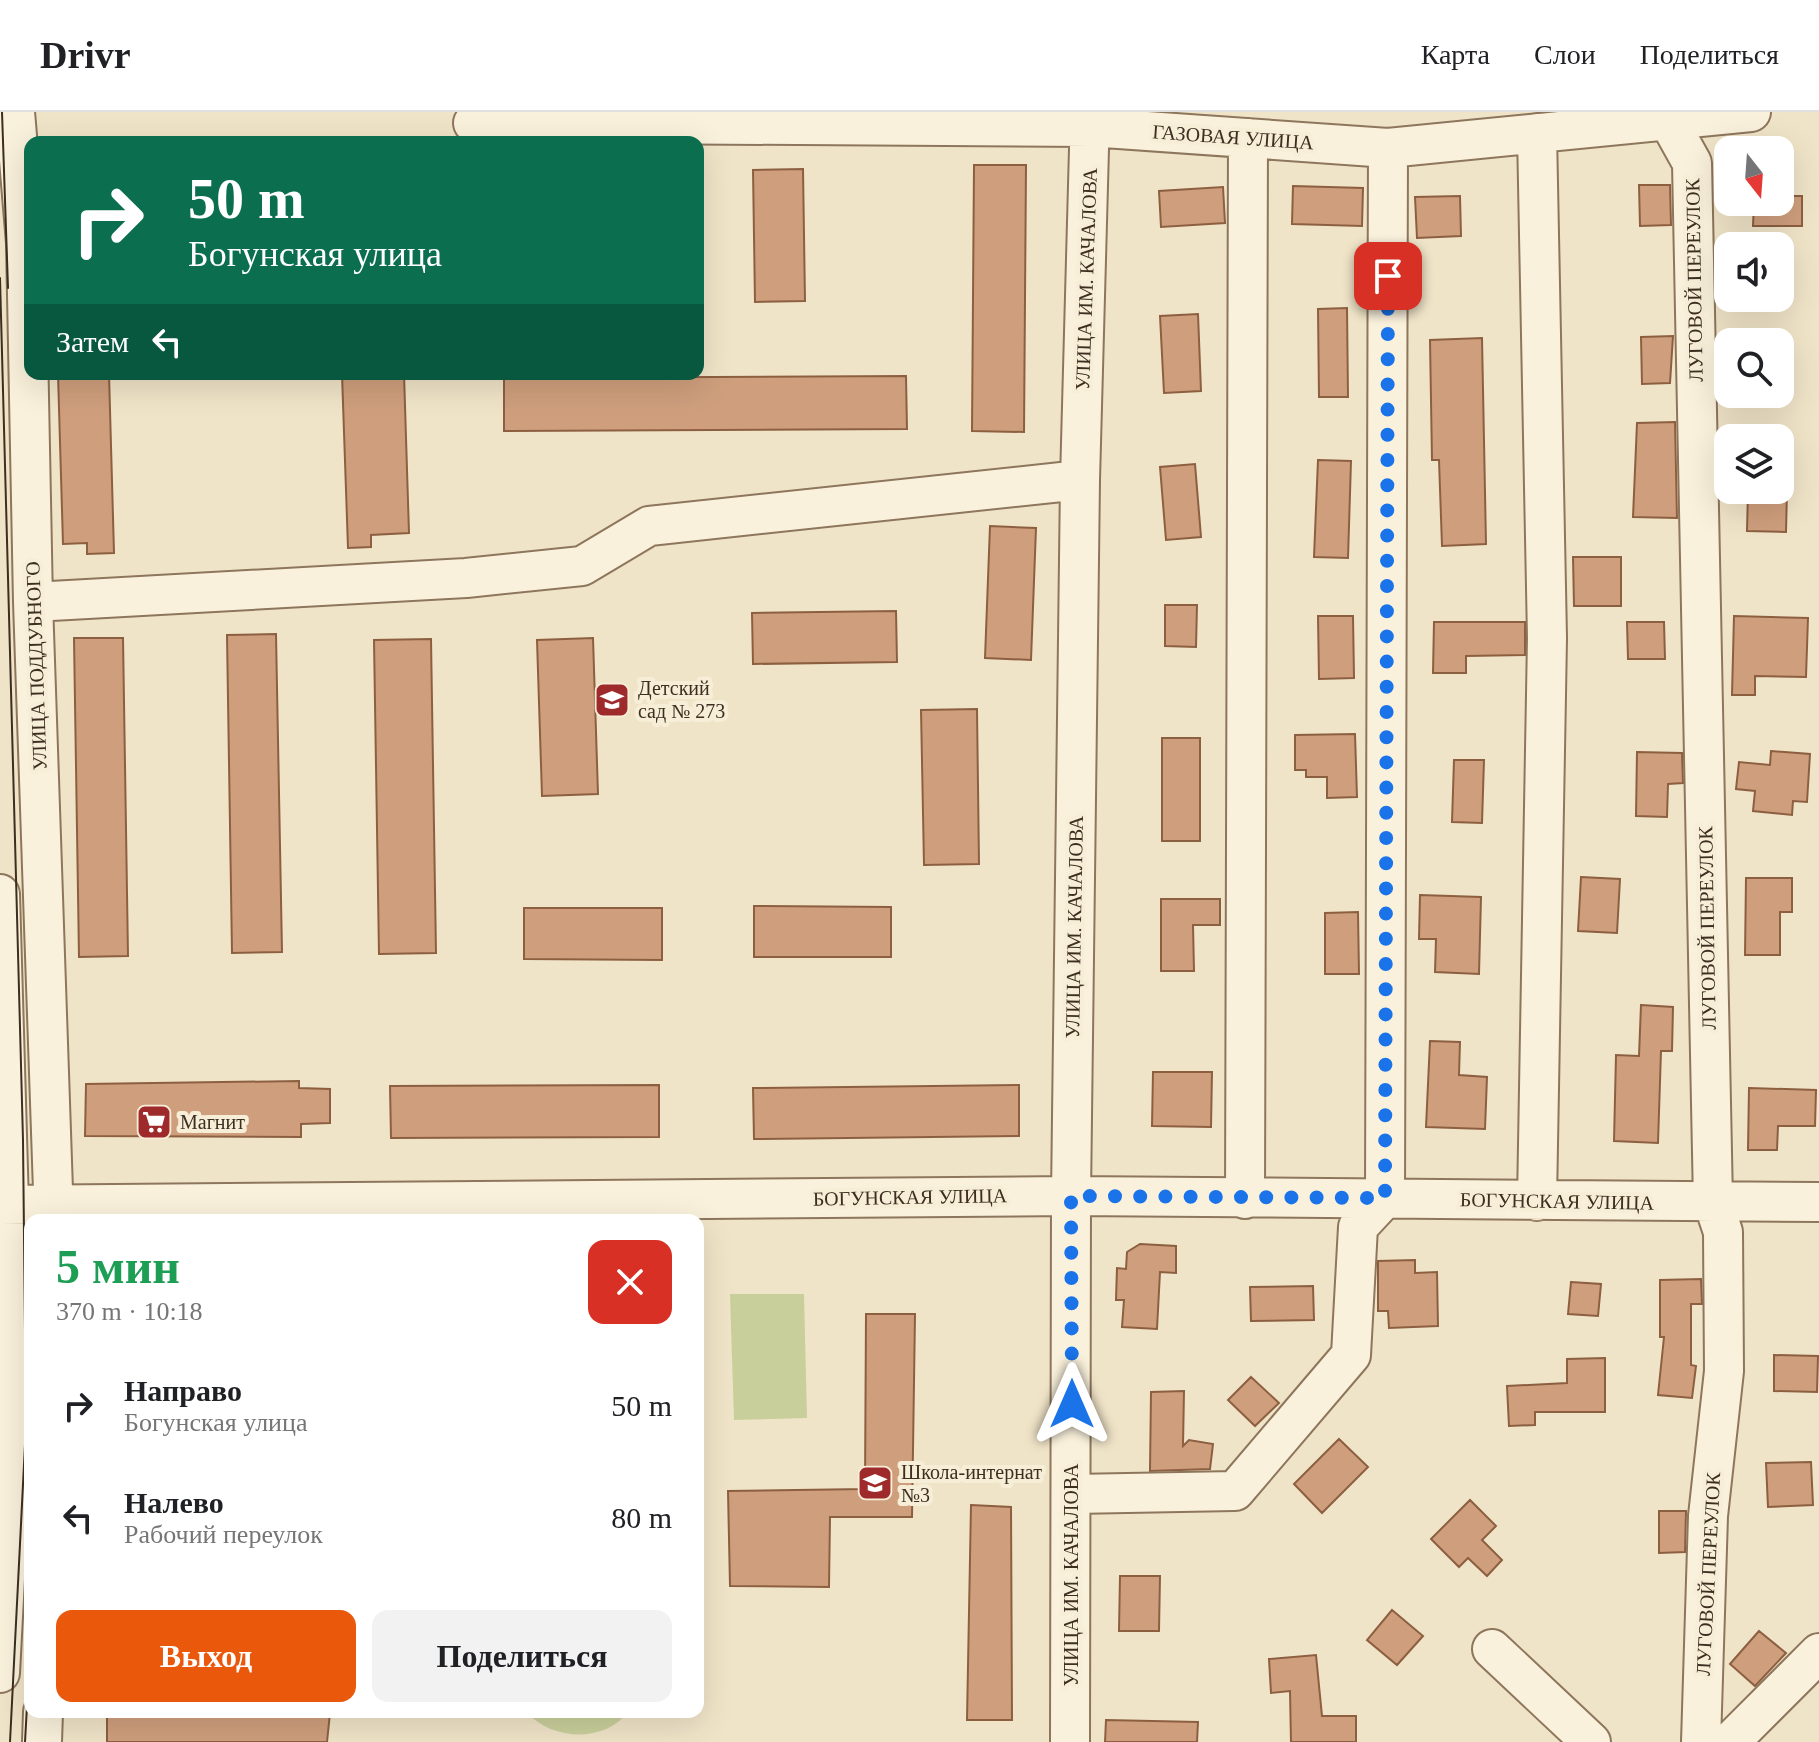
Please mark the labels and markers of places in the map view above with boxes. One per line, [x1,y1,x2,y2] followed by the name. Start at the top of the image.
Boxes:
[1354,242,1422,310] pin
[638,677,725,723] place label: Детский сад № 273
[593,681,631,719] school or university icon: Детский сад № 273
[135,1103,173,1141] supermarket icon: Магнит
[180,1111,245,1133] place label: Магнит
[901,1461,1042,1506] place label: Школа-интернат №3
[856,1464,894,1502] school or university icon: Школа-интернат №3

